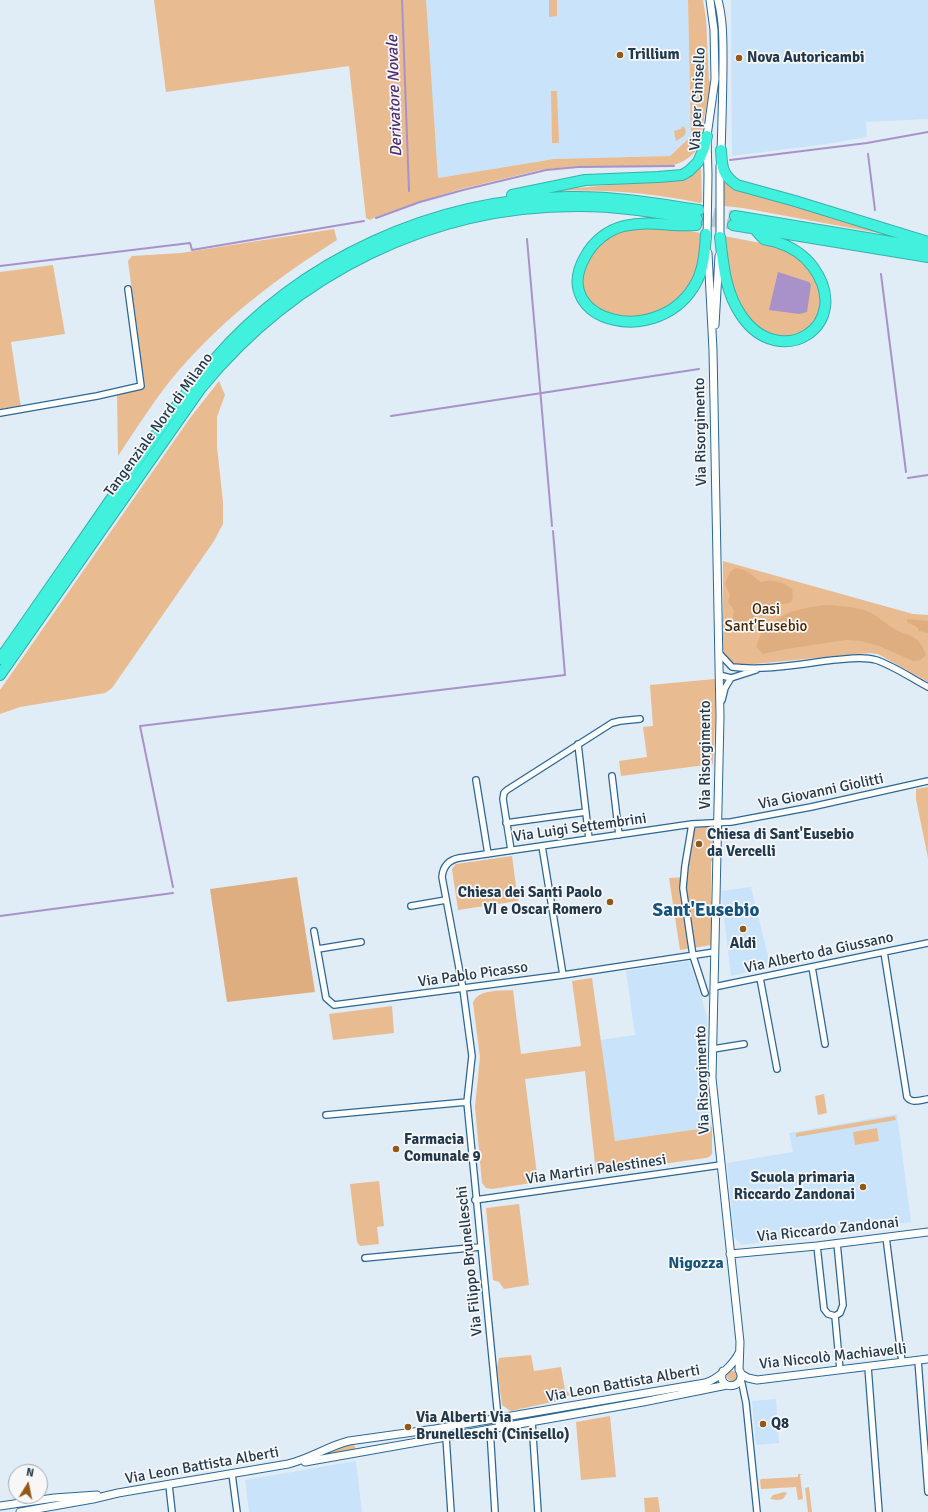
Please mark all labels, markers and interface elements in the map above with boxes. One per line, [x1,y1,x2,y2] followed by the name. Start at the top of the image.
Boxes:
[383,35,407,157] water label: Derivatore Novale
[628,46,680,64] place label: Trillium
[686,47,710,151] street label: Via per Cinisello
[747,49,864,67] place label: Nova Autoricambi
[615,50,625,60] marker: Trillium
[734,53,744,63] marker: Nova Autoricambi
[101,350,217,500] street label: Tangenziale Nord di Milano
[691,377,711,487] street label: Via Risorgimento
[725,601,807,636] park label: Oasi Sant'Eusebio
[697,701,715,809] street label: Via Risorgimento
[757,770,885,814] street label: Via Giovanni Giolitti
[512,810,648,846] street label: Via Luigi Settembrini
[707,826,854,861] place label: Chiesa di Sant'Eusebio da Vercelli
[694,839,704,849] marker: Chiesa di Sant'Eusebio da Vercelli
[458,884,602,919] place label: Chiesa dei Santi Paolo VI e Oscar Romero
[605,897,615,907] marker: Chiesa dei Santi Paolo VI e Oscar Romero
[653,900,759,922] district label: Sant'Eusebio
[738,924,748,934] marker: Aldi
[743,928,895,978] street label: Via Alberto da Giussano
[730,935,756,953] place label: Aldi
[417,958,529,992] street label: Via Pablo Picasso
[692,1025,714,1135] street label: Via Risorgimento
[404,1131,481,1166] place label: Farmacia Comunale 9
[391,1144,401,1154] marker: Farmacia Comunale 9
[525,1151,667,1189] street label: Via Martiri Palestinesi
[734,1169,855,1204] place label: Scuola primaria Riccardo Zandonai
[858,1182,868,1192] marker: Scuola primaria Riccardo Zandonai
[453,1185,487,1337] street label: Via Filippo Brunelleschi
[756,1214,900,1246] street label: Via Riccardo Zandonai
[668,1254,724,1274] district label: Nigozza
[758,1340,908,1374] street label: Via Niccolò Machiavelli
[545,1362,701,1406] street label: Via Leon Battista Alberti
[416,1409,570,1444] place label: Via Alberti Via Brunelleschi (Cinisello)
[771,1415,789,1433] place label: Q8
[758,1419,768,1429] marker: Q8
[403,1422,413,1432] marker: Via Alberti Via Brunelleschi (Cinisello)
[124,1444,280,1488] street label: Via Leon Battista Alberti
[8,1464,48,1504] north arrow
[25,1466,35,1480] text: N

